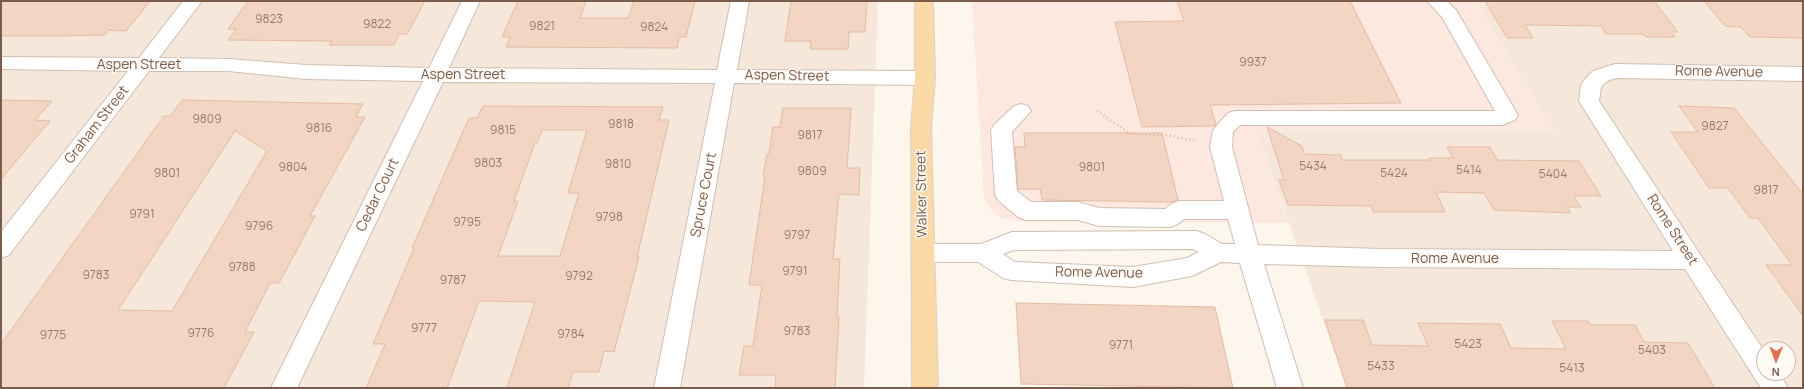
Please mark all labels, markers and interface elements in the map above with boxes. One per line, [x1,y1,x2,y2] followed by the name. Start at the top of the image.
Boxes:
[255,13,283,27] house number: 9823
[363,18,391,32] house number: 9822
[529,20,555,34] house number: 9821
[640,21,668,35] house number: 9824
[1239,56,1267,70] house number: 9937
[97,57,181,73] street label: Aspen Street
[1675,63,1763,81] street label: Rome Avenue
[421,67,505,83] street label: Aspen Street
[745,67,829,85] street label: Aspen Street
[61,83,133,167] street label: Graham Street
[192,113,222,127] house number: 9809
[608,118,634,132] house number: 9818
[1701,120,1729,134] house number: 9827
[306,122,332,136] house number: 9816
[490,124,516,138] house number: 9815
[797,129,823,143] house number: 9817
[913,150,931,238] street label: Walker Street
[688,151,720,239] street label: Spruce Court
[353,156,403,234] street label: Cedar Court
[474,157,502,171] house number: 9803
[605,158,631,172] house number: 9810
[1299,160,1327,174] house number: 5434
[279,161,307,175] house number: 9804
[1079,161,1105,175] house number: 9801
[1456,164,1482,178] house number: 5414
[797,165,827,179] house number: 9809
[154,167,180,181] house number: 9801
[1380,167,1408,181] house number: 5424
[1539,168,1567,182] house number: 5404
[1753,184,1779,198] house number: 9817
[1643,191,1701,269] street label: Rome Street
[129,208,155,222] house number: 9791
[595,211,623,225] house number: 9798
[453,216,481,230] house number: 9795
[245,220,273,234] house number: 9796
[784,229,810,243] house number: 9797
[1411,251,1499,267] street label: Rome Avenue
[228,261,256,275] house number: 9788
[1055,264,1143,282] street label: Rome Avenue
[782,265,808,279] house number: 9791
[83,269,109,283] house number: 9783
[565,270,593,284] house number: 9792
[440,274,466,288] house number: 9787
[411,322,437,336] house number: 9777
[784,325,810,339] house number: 9783
[187,327,215,341] house number: 9776
[557,328,585,342] house number: 9784
[40,329,66,343] house number: 9775
[1454,338,1482,352] house number: 5423
[1109,339,1133,353] house number: 9771
[1756,341,1796,381] north arrow
[1638,344,1666,358] house number: 5403
[1367,360,1395,374] house number: 5433
[1559,362,1585,376] house number: 5413
[1772,365,1780,380] text: N

